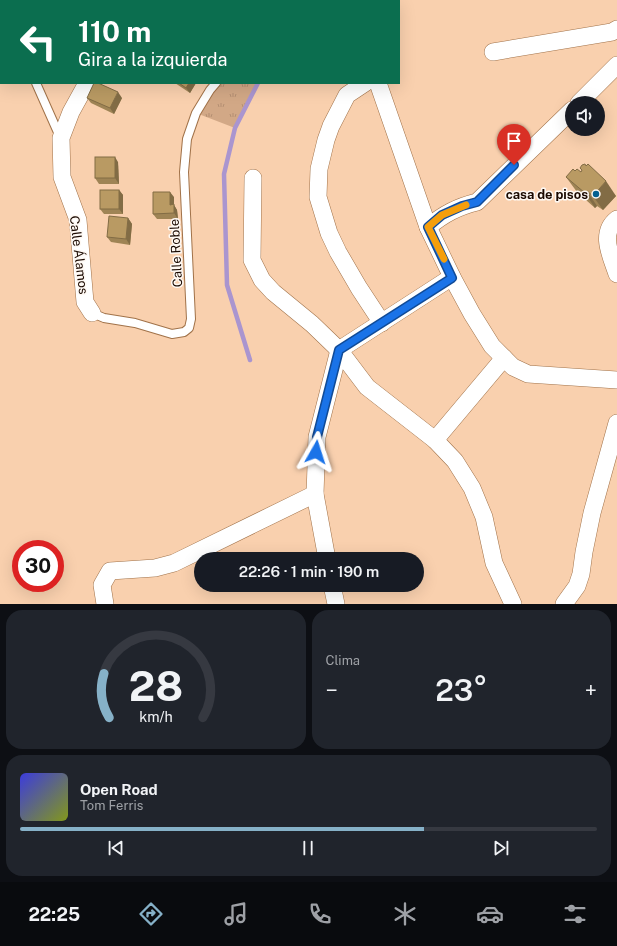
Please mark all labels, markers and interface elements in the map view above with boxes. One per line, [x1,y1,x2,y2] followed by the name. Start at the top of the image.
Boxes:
[78,15,151,48] text: 110 m
[12,16,64,68] icon: left
[78,49,227,70] text: Gira a la izquierda
[565,96,605,136] map controls
[565,96,605,136] button: sound
[497,124,531,165] pin
[503,130,525,152] icon: arrive
[506,187,588,202] place label: casa de pisos
[591,189,601,199] marker: casa de pisos
[67,215,92,295] street label: Calle Álamos
[167,218,185,288] street label: Calle Roble
[295,431,337,473] position arrow
[12,540,64,592] speed limit sign: 30
[239,563,379,580] text: 22:26 · 1 min · 190 m
[326,653,360,668] text: Clima
[129,660,183,709] text: 28
[435,672,487,708] text: 23°
[326,677,338,703] text: −
[585,677,597,703] text: +
[139,707,173,724] text: km/h
[80,781,158,798] text: Open Road
[80,798,143,813] text: Tom Ferris
[105,837,127,859] icon: previous
[297,837,319,859] icon: pause
[490,837,512,859] icon: next
[137,900,165,928] icon: directions
[222,900,250,928] icon: music
[306,900,334,928] icon: phone
[391,900,419,928] icon: climate
[476,900,504,928] icon: car
[561,900,589,928] icon: filters
[28,904,80,925] text: 22:25

